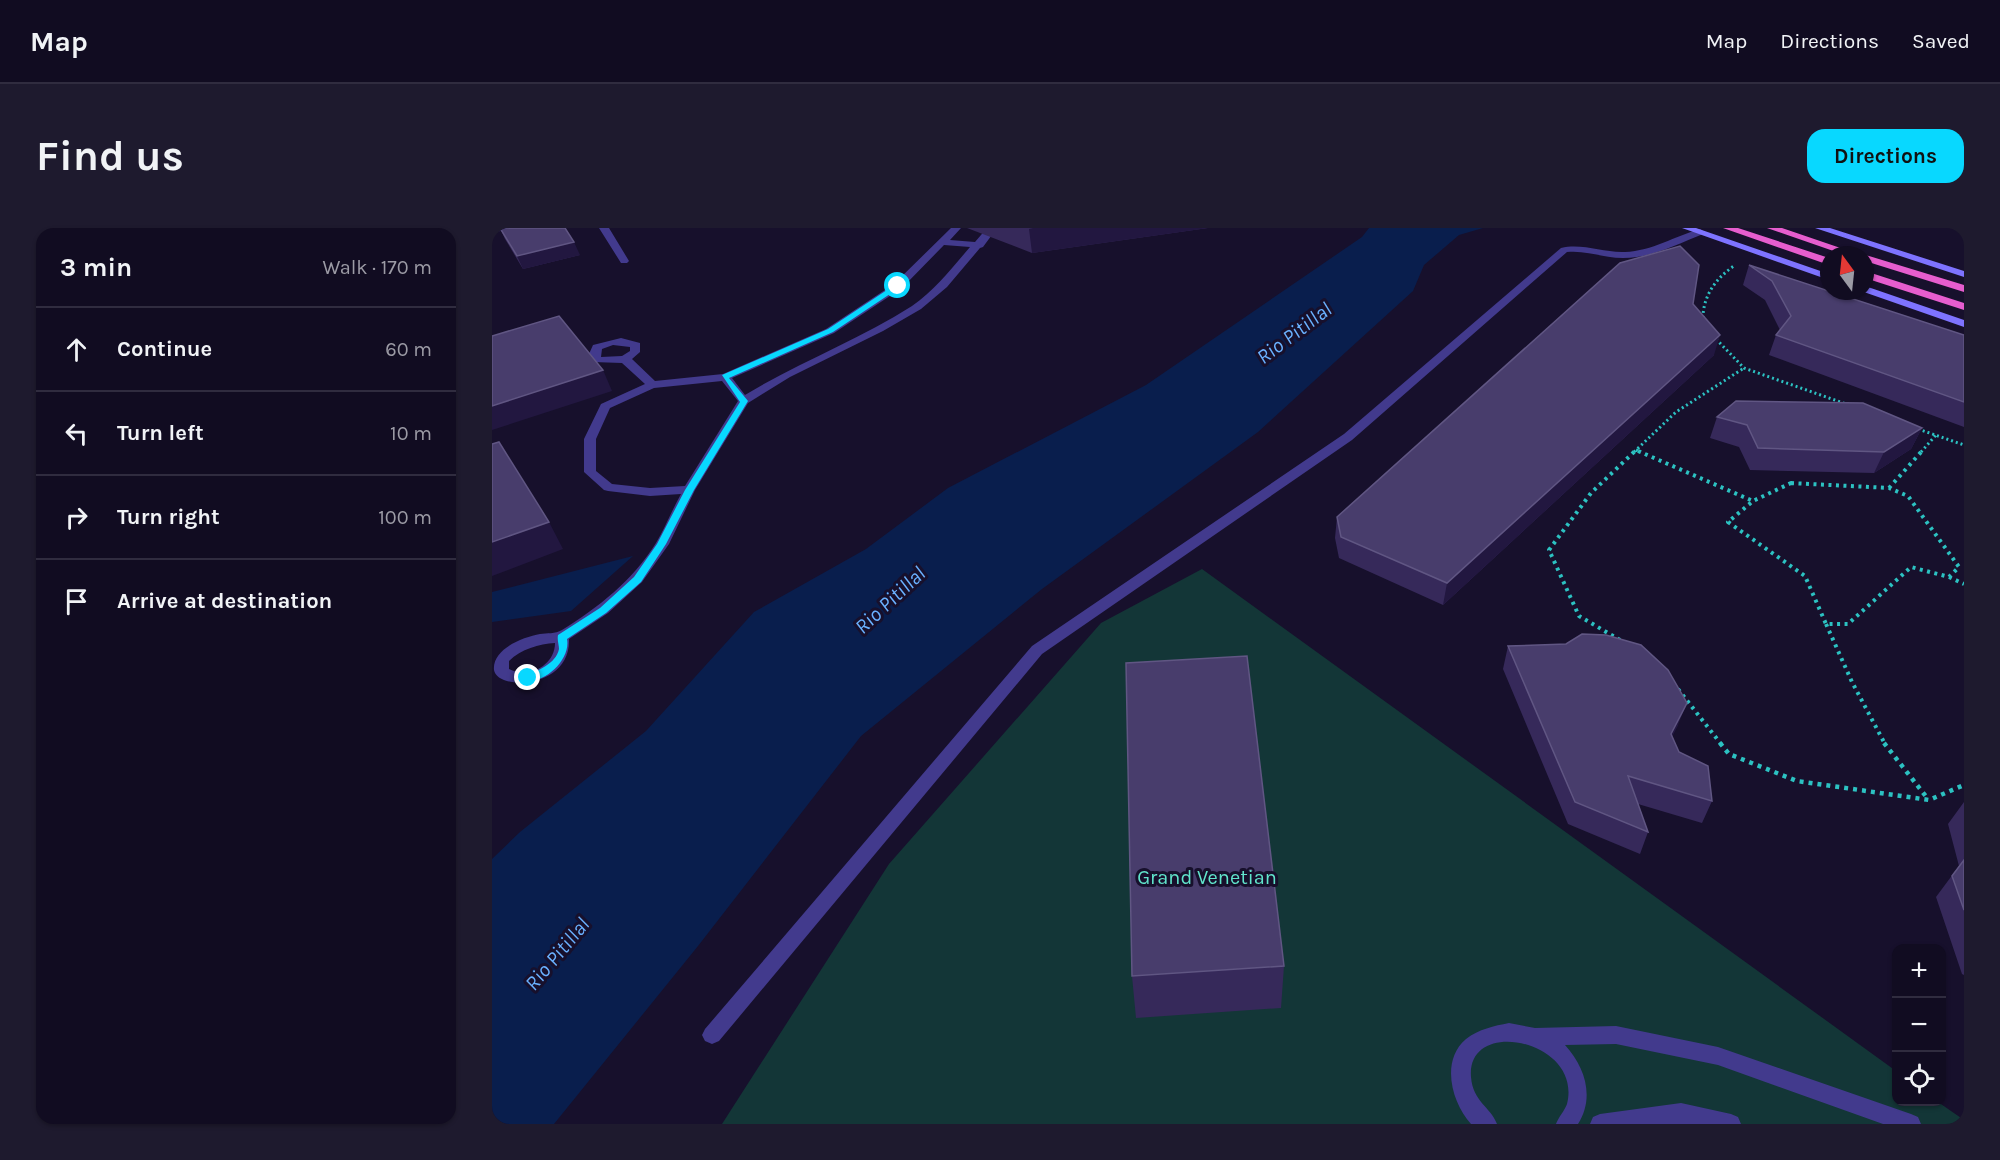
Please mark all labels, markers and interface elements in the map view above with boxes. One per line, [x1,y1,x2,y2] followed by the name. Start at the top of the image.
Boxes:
[30,25,88,58] text: Map
[1706,29,1747,53] text: Map
[1780,29,1879,53] text: Directions
[1912,29,1970,53] text: Saved
[1807,129,1964,183] button: Directions
[36,131,184,181] text: Find us
[1820,246,1874,300] north arrow
[60,252,132,283] text: 3 min
[322,256,432,279] text: Walk · 170 m
[884,272,910,298] route start
[1252,297,1336,369] water label: Rio Pitillal
[60,333,93,366] icon: ahead
[117,336,212,362] text: Continue
[385,338,432,361] text: 60 m
[60,417,93,450] icon: left
[117,420,204,446] text: Turn left
[390,422,432,445] text: 10 m
[60,501,93,534] icon: right
[117,504,220,530] text: Turn right
[378,506,432,529] text: 100 m
[850,561,930,639] water label: Rio Pitillal
[60,585,93,618] icon: arrive
[117,588,332,614] text: Arrive at destination
[514,664,540,690] route end
[1137,866,1277,889] park label: Grand Venetian
[520,913,594,995] water label: Rio Pitillal
[1892,944,1946,1106] map controls
[1892,944,1946,998] button: +
[1892,998,1946,1052] button: −
[1892,1052,1946,1106] button: locate

